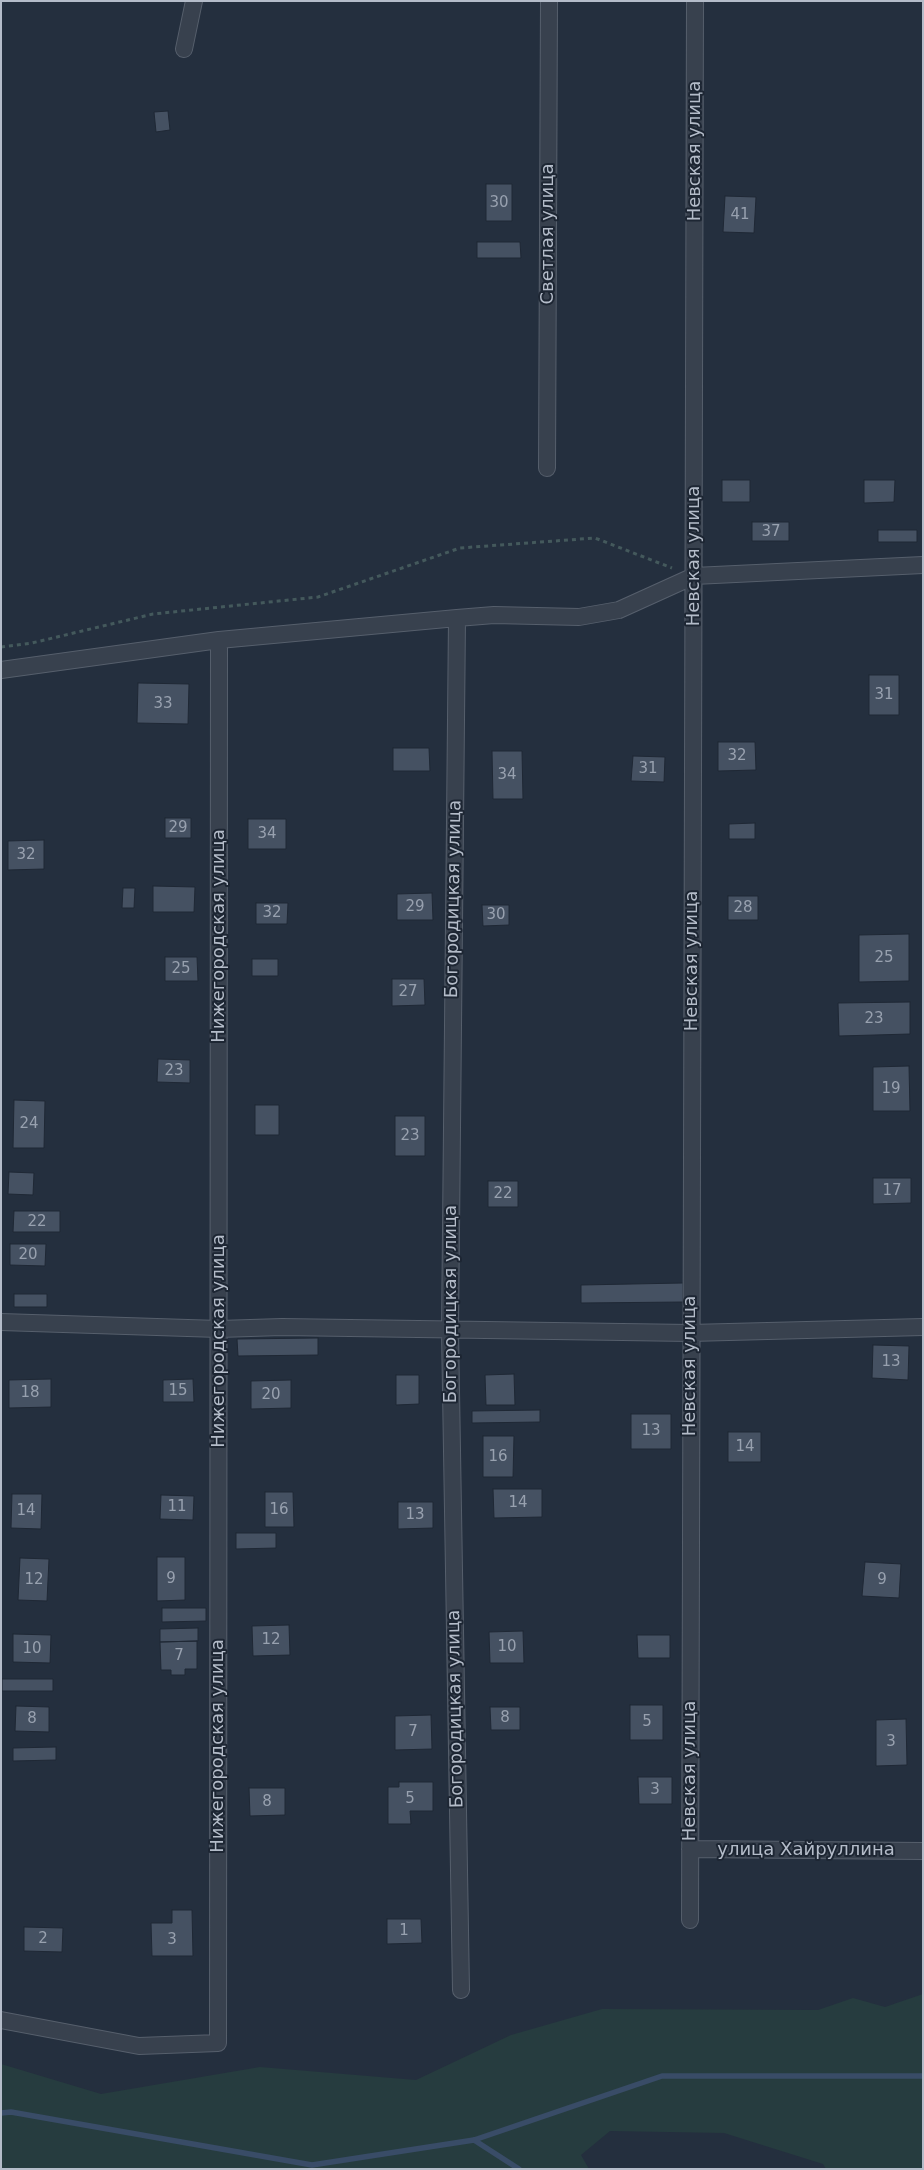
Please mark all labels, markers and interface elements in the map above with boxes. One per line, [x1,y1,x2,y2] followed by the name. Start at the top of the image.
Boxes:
[684,81,706,221] street label: Невская улица
[537,164,559,304] street label: Светлая улица
[489,194,509,212] house number: 30
[730,206,750,224] house number: 41
[683,486,705,626] street label: Невская улица
[761,523,781,541] house number: 37
[874,686,894,704] house number: 31
[153,695,173,713] house number: 33
[727,747,747,765] house number: 32
[638,760,658,778] house number: 31
[497,766,517,784] house number: 34
[441,800,467,998] street label: Богородицкая улица
[168,819,188,837] house number: 29
[257,825,277,843] house number: 34
[208,829,230,1043] street label: Нижегородская улица
[16,846,36,864] house number: 32
[681,891,703,1031] street label: Невская улица
[405,898,425,916] house number: 29
[733,899,753,917] house number: 28
[262,904,282,922] house number: 32
[486,906,506,924] house number: 30
[874,949,894,967] house number: 25
[171,960,191,978] house number: 25
[398,983,418,1001] house number: 27
[864,1010,884,1028] house number: 23
[164,1062,184,1080] house number: 23
[881,1080,901,1098] house number: 19
[19,1115,39,1133] house number: 24
[400,1127,420,1145] house number: 23
[882,1182,902,1200] house number: 17
[493,1185,513,1203] house number: 22
[440,1205,462,1403] street label: Богородицкая улица
[27,1213,47,1231] house number: 22
[208,1234,230,1448] street label: Нижегородская улица
[18,1246,38,1264] house number: 20
[679,1296,701,1436] street label: Невская улица
[881,1353,901,1371] house number: 13
[168,1382,188,1400] house number: 15
[20,1384,40,1402] house number: 18
[261,1386,281,1404] house number: 20
[641,1422,661,1440] house number: 13
[735,1438,755,1456] house number: 14
[488,1448,508,1466] house number: 16
[508,1494,528,1512] house number: 14
[167,1498,187,1516] house number: 11
[269,1501,289,1519] house number: 16
[16,1502,36,1520] house number: 14
[405,1506,425,1524] house number: 13
[166,1570,176,1588] house number: 9
[24,1571,44,1589] house number: 12
[877,1571,887,1589] house number: 9
[443,1610,469,1808] street label: Богородицкая улица
[261,1631,281,1649] house number: 12
[497,1638,517,1656] house number: 10
[207,1639,229,1853] street label: Нижегородская улица
[22,1640,42,1658] house number: 10
[174,1647,184,1665] house number: 7
[679,1701,701,1841] street label: Невская улица
[500,1709,510,1727] house number: 8
[27,1710,37,1728] house number: 8
[642,1713,652,1731] house number: 5
[408,1723,418,1741] house number: 7
[886,1733,896,1751] house number: 3
[650,1781,660,1799] house number: 3
[405,1790,415,1808] house number: 5
[262,1793,272,1811] house number: 8
[717,1839,895,1861] street label: улица Хайруллина
[399,1922,409,1940] house number: 1
[38,1930,48,1948] house number: 2
[167,1931,177,1949] house number: 3

